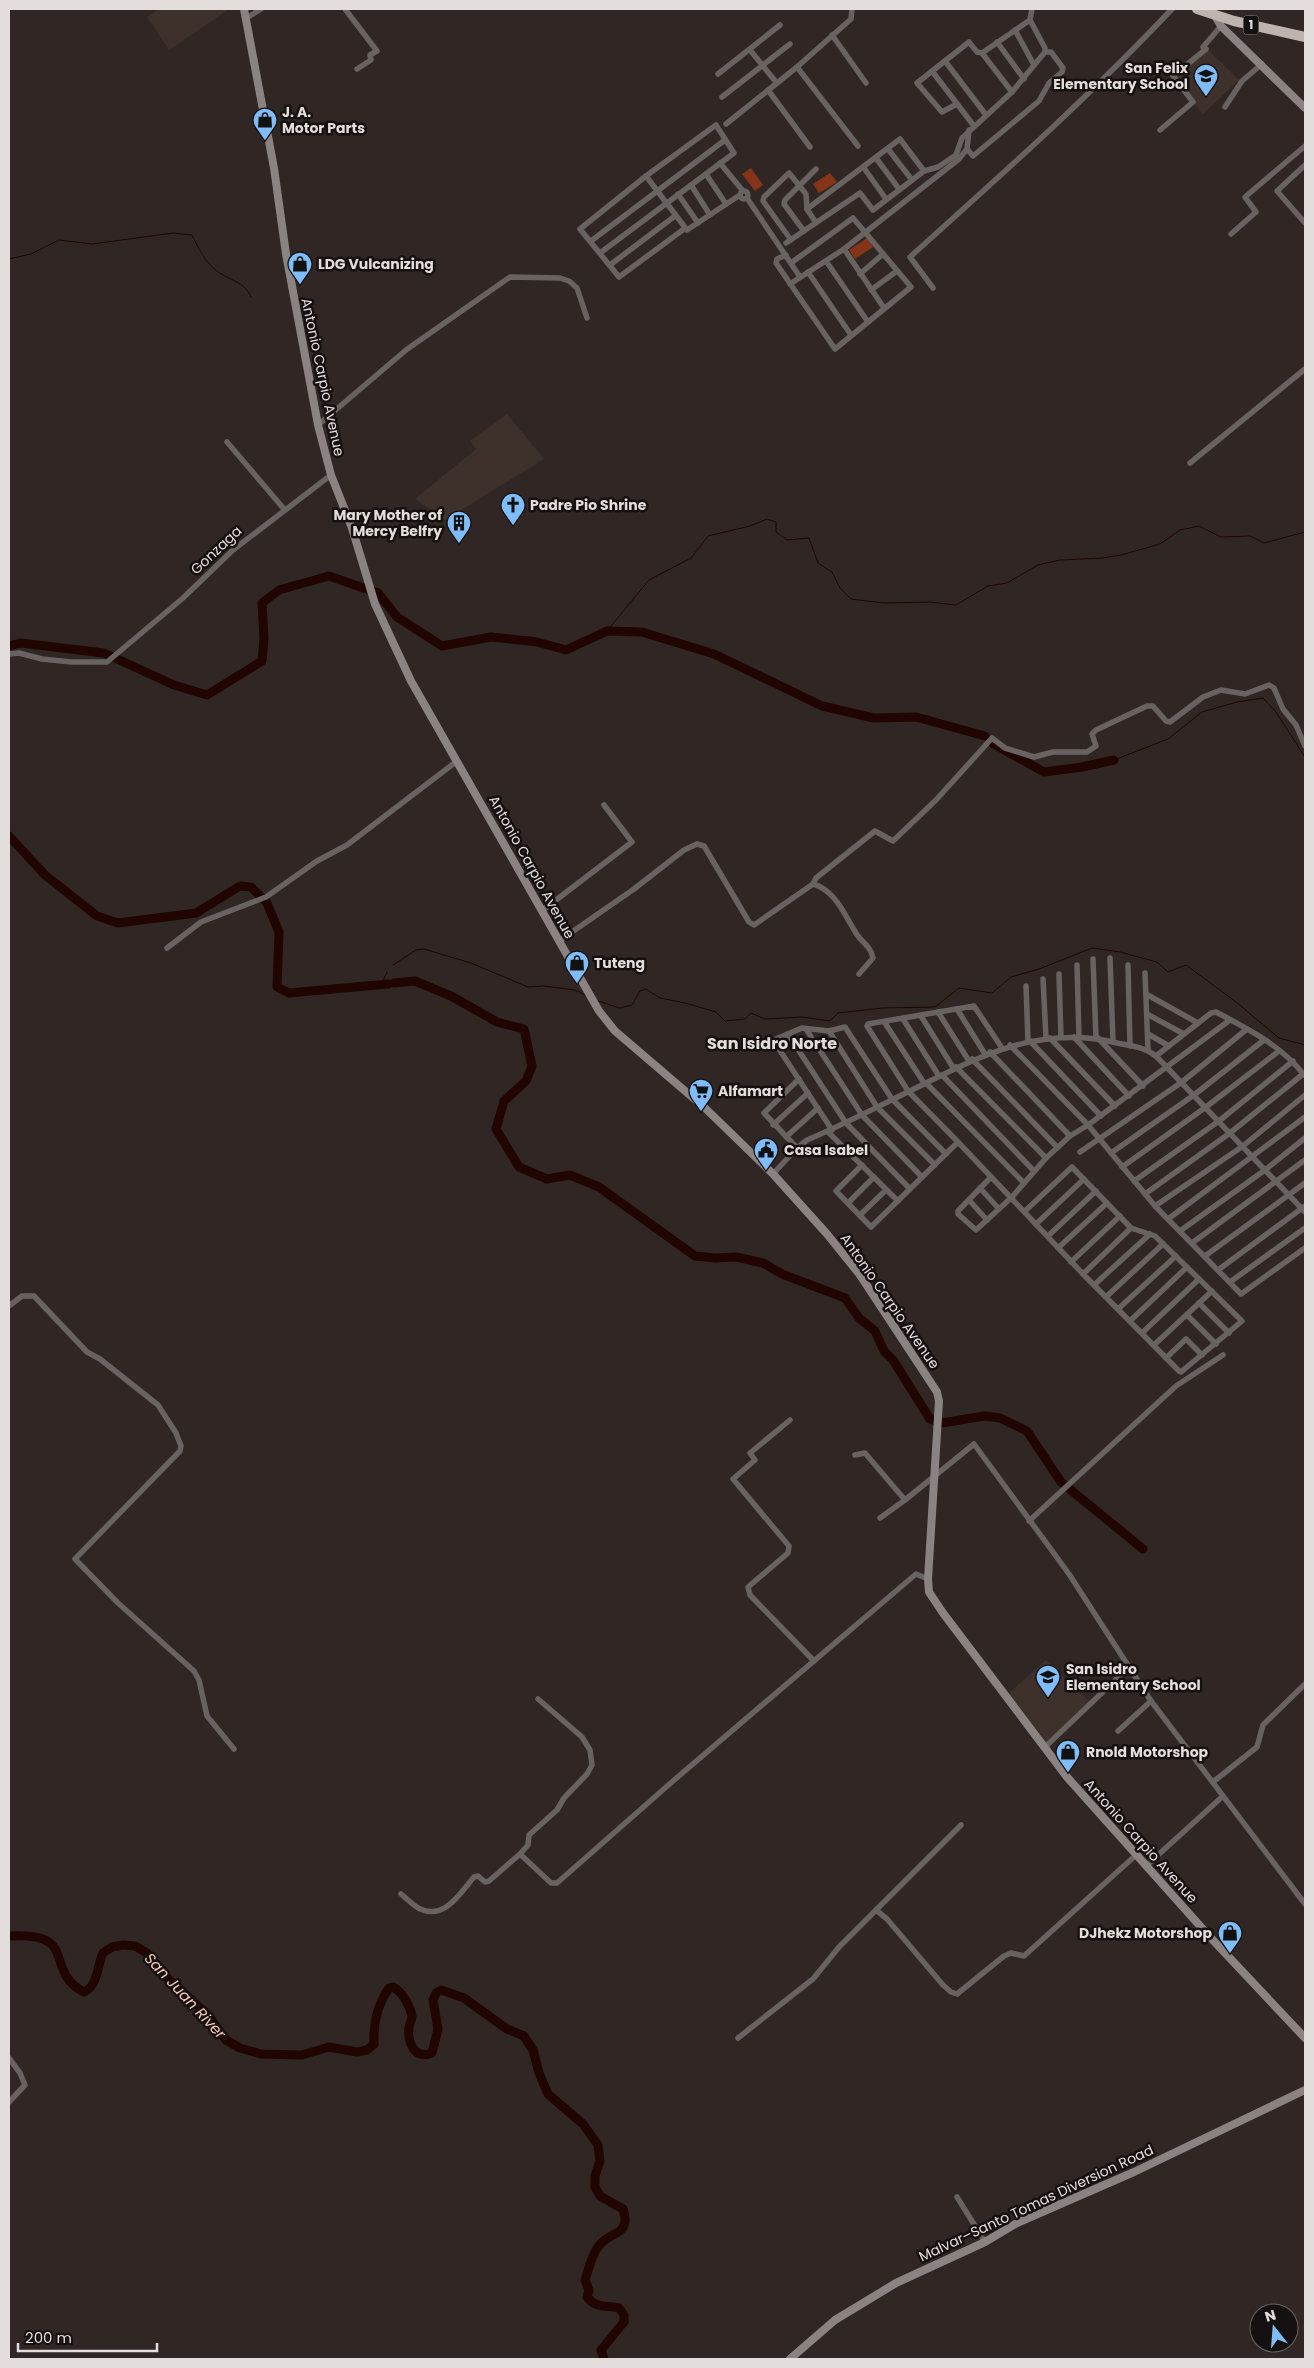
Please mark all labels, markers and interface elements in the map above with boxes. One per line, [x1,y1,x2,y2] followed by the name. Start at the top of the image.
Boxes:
[1244,16,1258,34] road number: 1
[1053,58,1189,94] place label: San Felix Elementary School
[1193,63,1219,97] school or university icon: San Felix Elementary School
[282,102,365,138] place label: J. A. Motor Parts
[252,107,278,141] shop icon: J. A. Motor Parts
[287,251,313,285] shop icon: LDG Vulcanizing
[318,254,434,274] place label: LDG Vulcanizing
[296,296,350,458] street label: Antonio Carpio Avenue
[500,492,526,526] church icon: Padre Pio Shrine
[530,495,647,515] place label: Padre Pio Shrine
[333,505,442,541] place label: Mary Mother of Mercy Belfry
[446,510,472,544] building icon: Mary Mother of Mercy Belfry
[186,521,246,579] street label: Gonzaga
[484,792,580,943] street label: Antonio Carpio Avenue
[564,950,590,984] shop icon: Tuteng
[594,953,645,973] place label: Tuteng
[707,1032,837,1055] district label: San Isidro Norte
[688,1078,714,1112] supermarket icon: Alfamart
[718,1081,783,1101] place label: Alfamart
[753,1137,779,1171] public building icon: Casa Isabel
[784,1140,868,1160] place label: Casa Isabel
[836,1229,945,1373] street label: Antonio Carpio Avenue
[1066,1659,1201,1695] place label: San Isidro Elementary School
[1035,1664,1061,1698] school or university icon: San Isidro Elementary School
[1055,1739,1081,1773] shop icon: Rnold Motorshop
[1086,1742,1209,1762] place label: Rnold Motorshop
[1080,1774,1203,1908] street label: Antonio Carpio Avenue
[1217,1920,1243,1954] shop icon: DJhekz Motorshop
[1079,1923,1212,1943] place label: DJhekz Motorshop
[140,1948,231,2044] water label: San Juan River
[915,2140,1157,2266] street label: Malvar–Santo Tomas Diversion Road
[1249,2303,1299,2353] north arrow
[1262,2304,1278,2327] text: N
[18,2320,156,2352] scale bar
[25,2327,72,2348] text: 200 m

